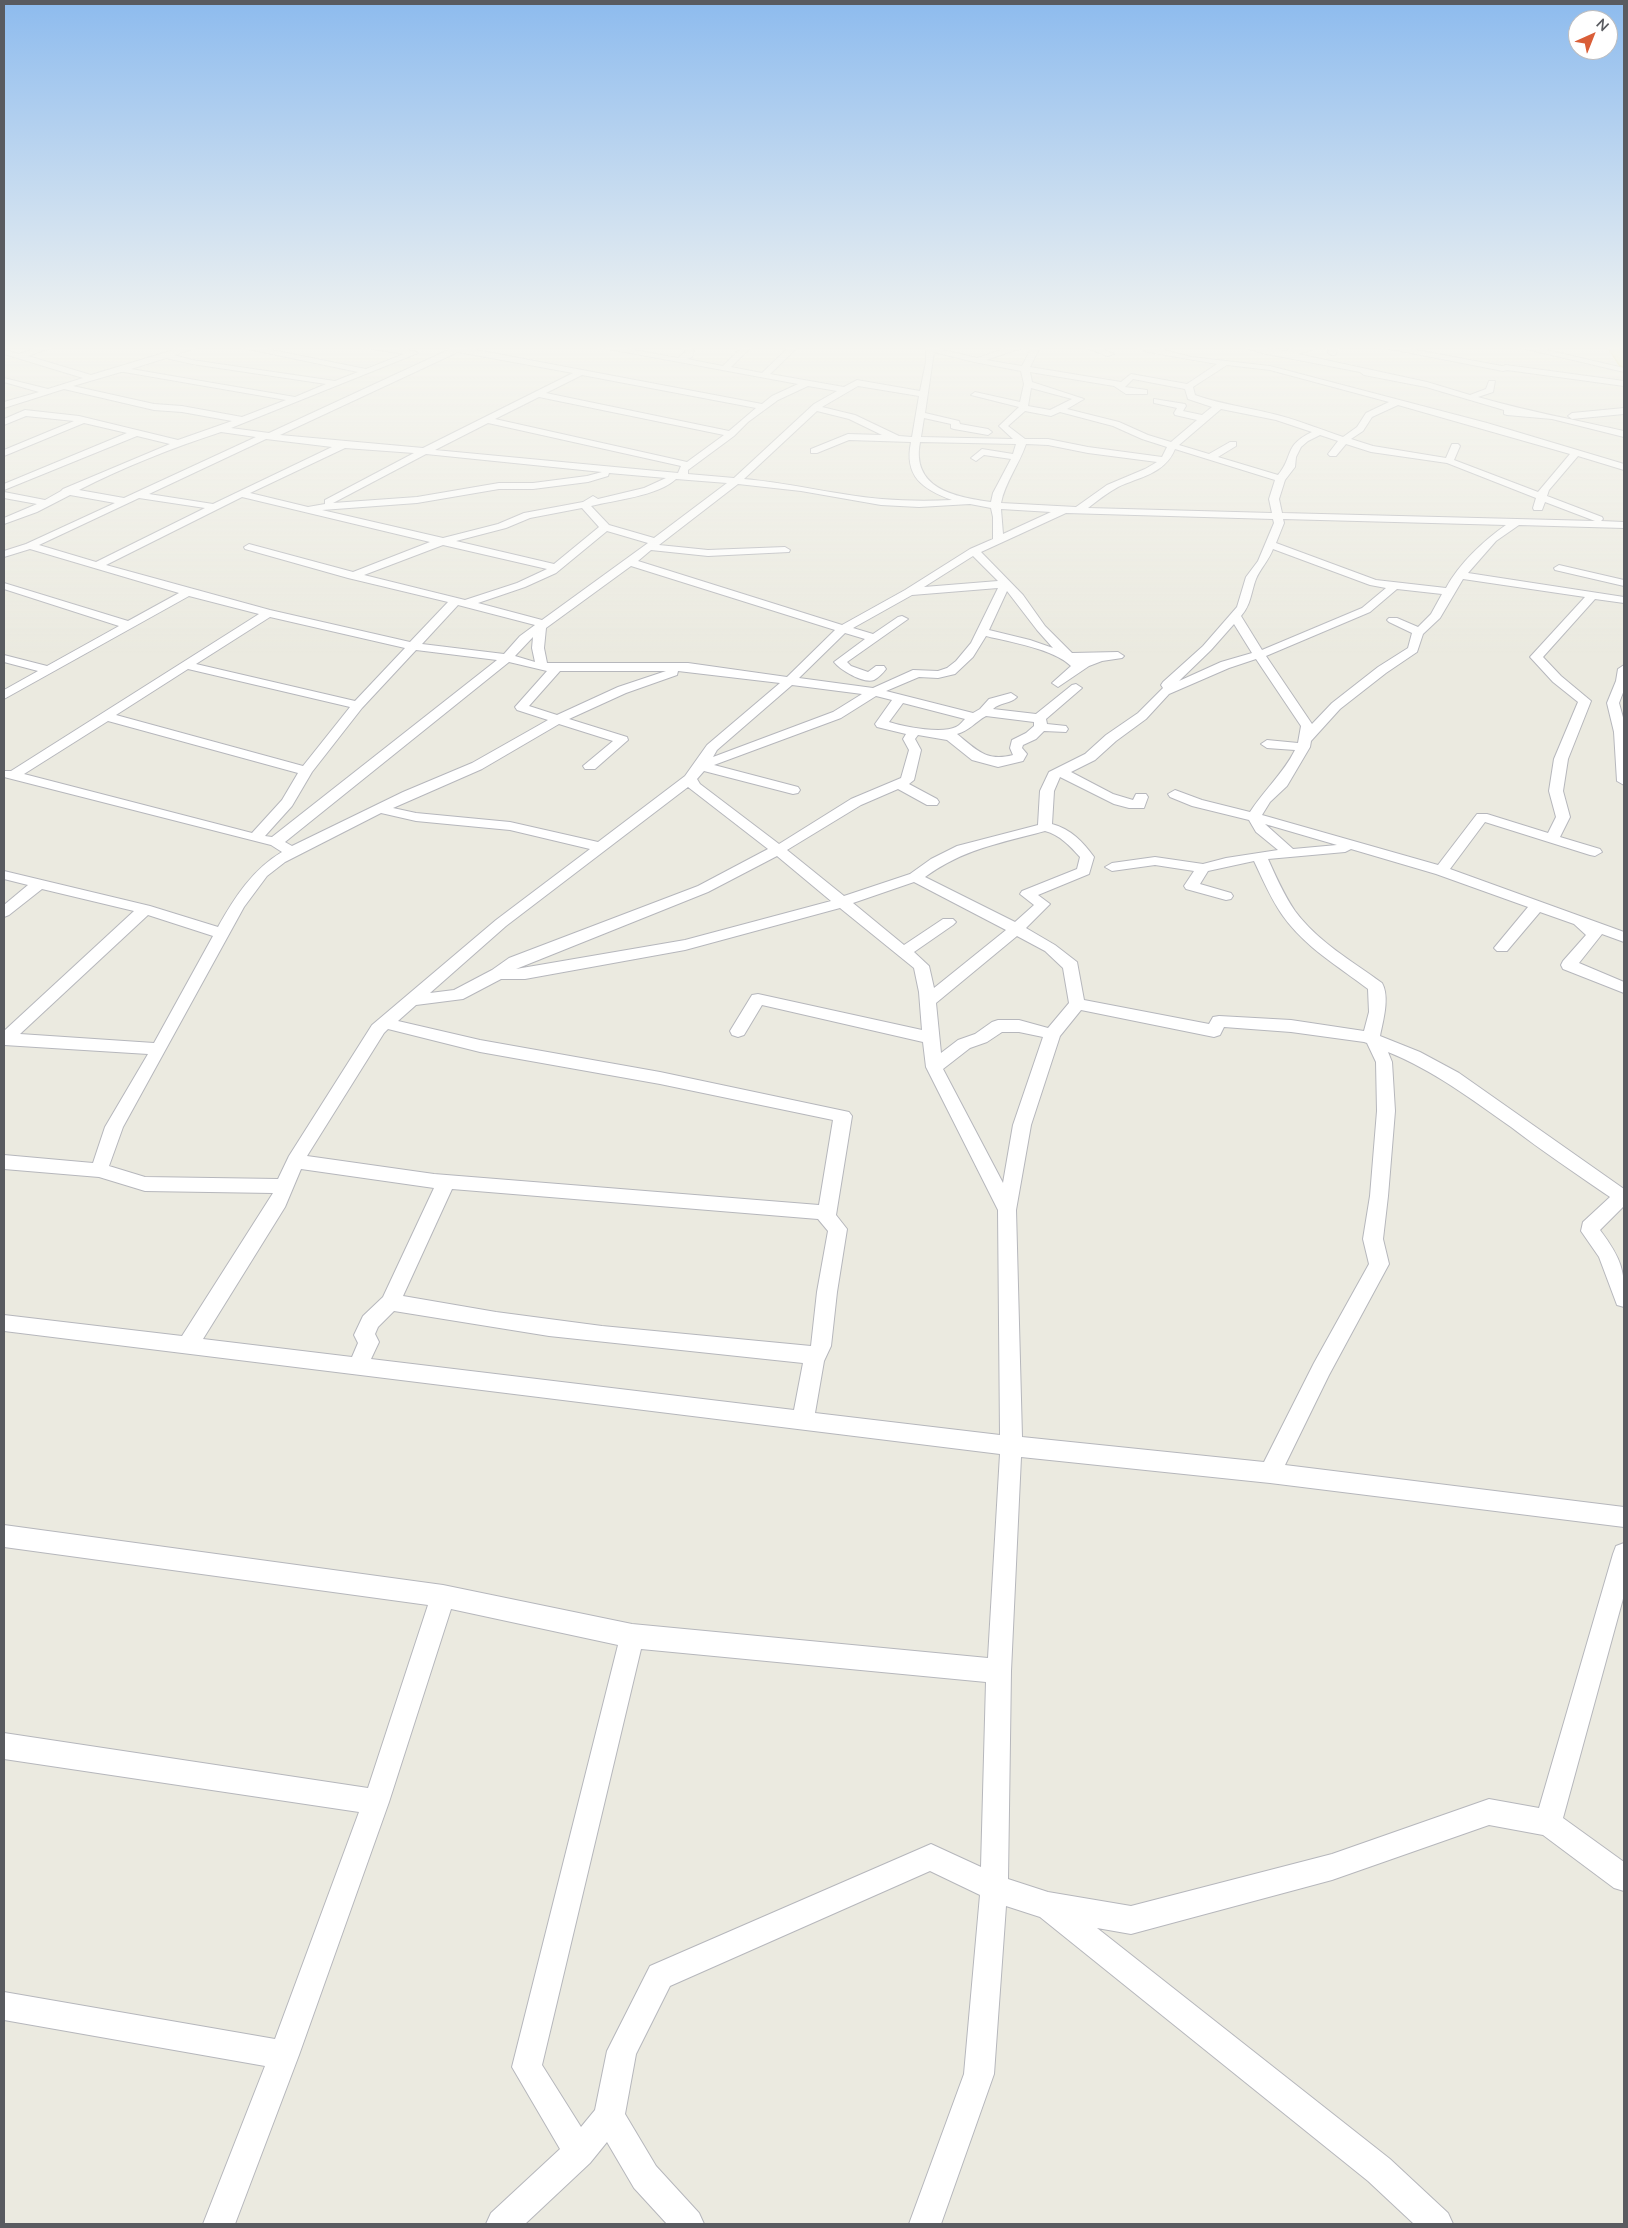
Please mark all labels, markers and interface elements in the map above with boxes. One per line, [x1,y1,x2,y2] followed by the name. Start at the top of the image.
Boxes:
[1568,10,1618,60] north arrow
[1593,15,1613,34] text: N

